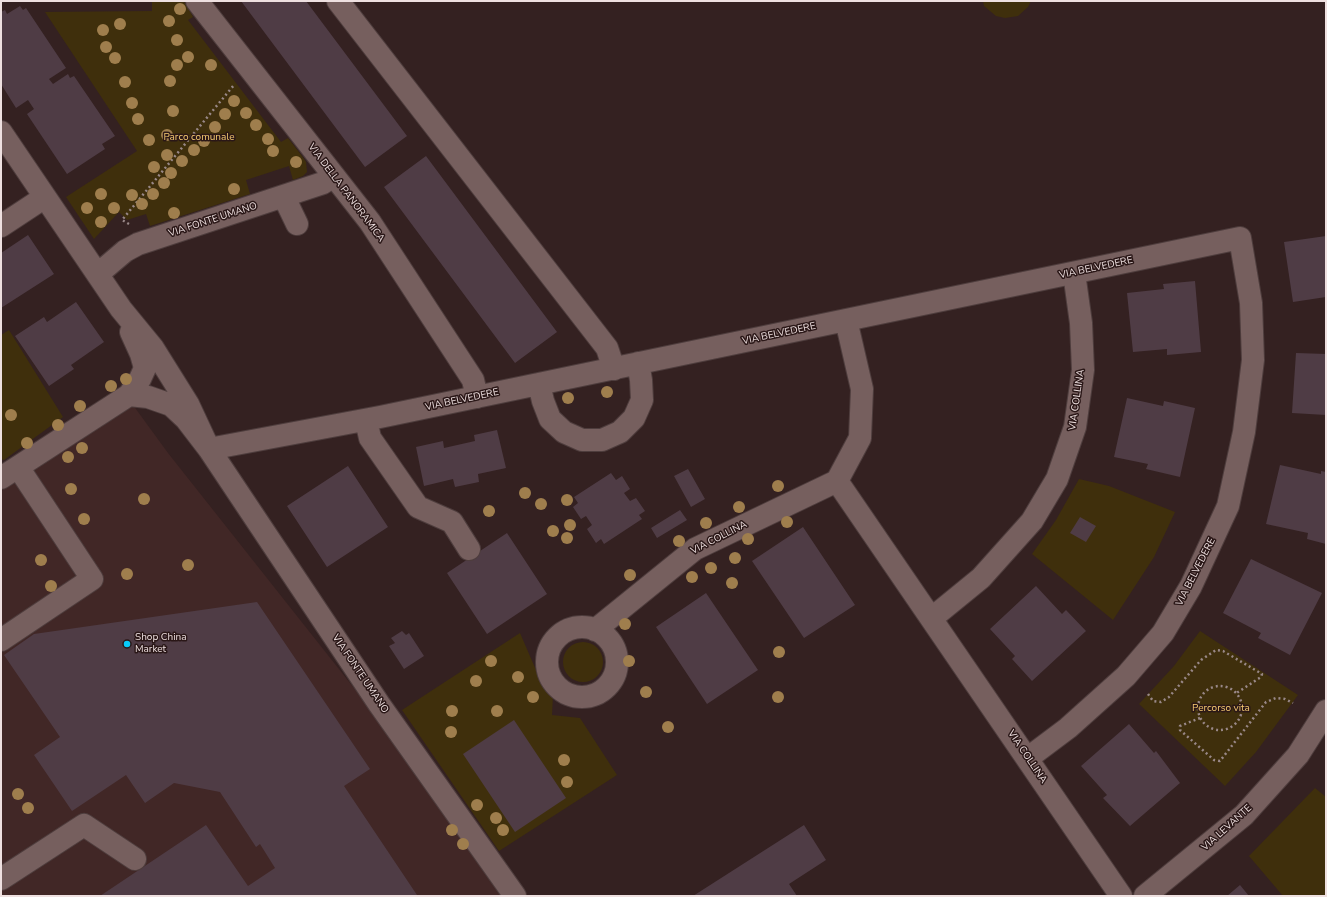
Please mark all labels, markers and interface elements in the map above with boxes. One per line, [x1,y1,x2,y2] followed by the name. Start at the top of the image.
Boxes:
[163,132,235,144] park label: Parco comunale
[305,142,387,244] street label: VIA DELLA PANORAMICA
[167,200,259,240] street label: VIA FONTE UMANO
[1058,254,1134,282] street label: VIA BELVEDERE
[741,320,817,348] street label: VIA BELVEDERE
[1067,369,1087,431] street label: VIA COLLINA
[424,386,500,414] street label: VIA BELVEDERE
[689,519,749,557] street label: VIA COLLINA
[1174,536,1218,608] street label: VIA BELVEDERE
[135,632,186,656] place label: Shop China Market
[329,632,391,716] street label: VIA FONTE UMANO
[122,639,132,649] marker: Shop China Market
[1192,703,1250,715] park label: Percorso vita
[1005,728,1049,786] street label: VIA COLLINA
[1199,802,1255,854] street label: VIA LEVANTE

